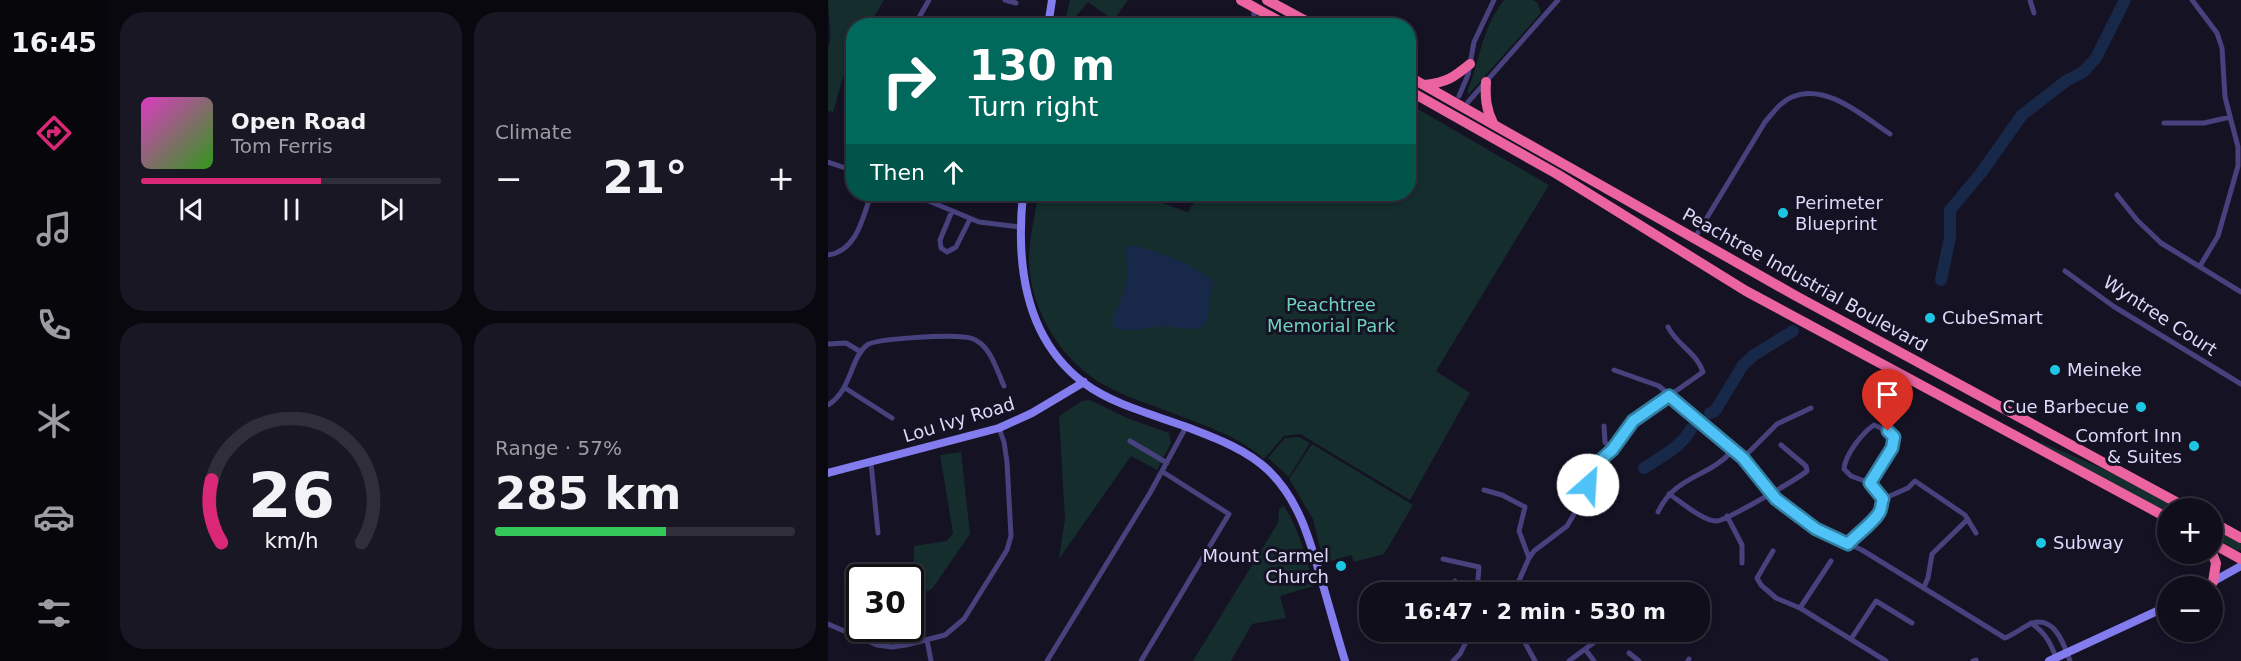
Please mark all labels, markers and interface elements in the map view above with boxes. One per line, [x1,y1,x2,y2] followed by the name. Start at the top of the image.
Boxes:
[11,27,97,58] text: 16:45
[969,41,1115,90] text: 130 m
[870,42,948,120] icon: right
[969,91,1098,122] text: Turn right
[231,109,366,134] text: Open Road
[33,112,75,154] icon: directions
[495,120,572,144] text: Climate
[231,134,333,158] text: Tom Ferris
[602,151,688,204] text: 21°
[937,156,970,189] icon: ahead
[495,159,523,198] text: −
[767,159,795,198] text: +
[870,160,925,185] text: Then
[1795,192,1883,234] place label: Perimeter Blueprint
[175,193,208,226] icon: previous
[275,193,308,226] icon: pause
[375,193,408,226] icon: next
[1679,203,1931,356] street label: Peachtree Industrial Boulevard
[1776,206,1790,220] marker: Perimeter Blueprint
[33,208,75,250] icon: music
[2100,271,2221,360] street label: Wyntree Court
[1267,294,1396,336] park label: Peachtree Memorial Park
[33,304,75,346] icon: phone
[1942,307,2043,328] place label: CubeSmart
[1923,311,1937,325] marker: CubeSmart
[2067,359,2142,380] place label: Meineke
[2048,363,2062,377] marker: Meineke
[1862,369,1913,431] pin
[1871,378,1904,411] icon: arrive
[901,393,1017,446] street label: Lou Ivy Road
[2003,396,2129,417] place label: Cue Barbecue
[33,400,75,442] icon: climate
[2134,400,2148,414] marker: Cue Barbecue
[2075,425,2182,467] place label: Comfort Inn & Suites
[495,436,622,460] text: Range · 57%
[2187,439,2201,453] marker: Comfort Inn & Suites
[1556,453,1620,517] position arrow
[248,459,334,532] text: 26
[495,467,681,520] text: 285 km
[33,496,75,538] icon: car
[2157,498,2223,642] map controls
[2157,498,2223,564] button: +
[264,528,318,553] text: km/h
[2053,532,2124,553] place label: Subway
[2034,536,2048,550] marker: Subway
[1203,545,1329,587] place label: Mount Carmel Church
[1334,559,1348,573] marker: Mount Carmel Church
[846,564,924,642] speed limit sign: 30
[2157,576,2223,642] button: −
[33,592,75,634] icon: filters
[1403,599,1666,624] text: 16:47 · 2 min · 530 m

